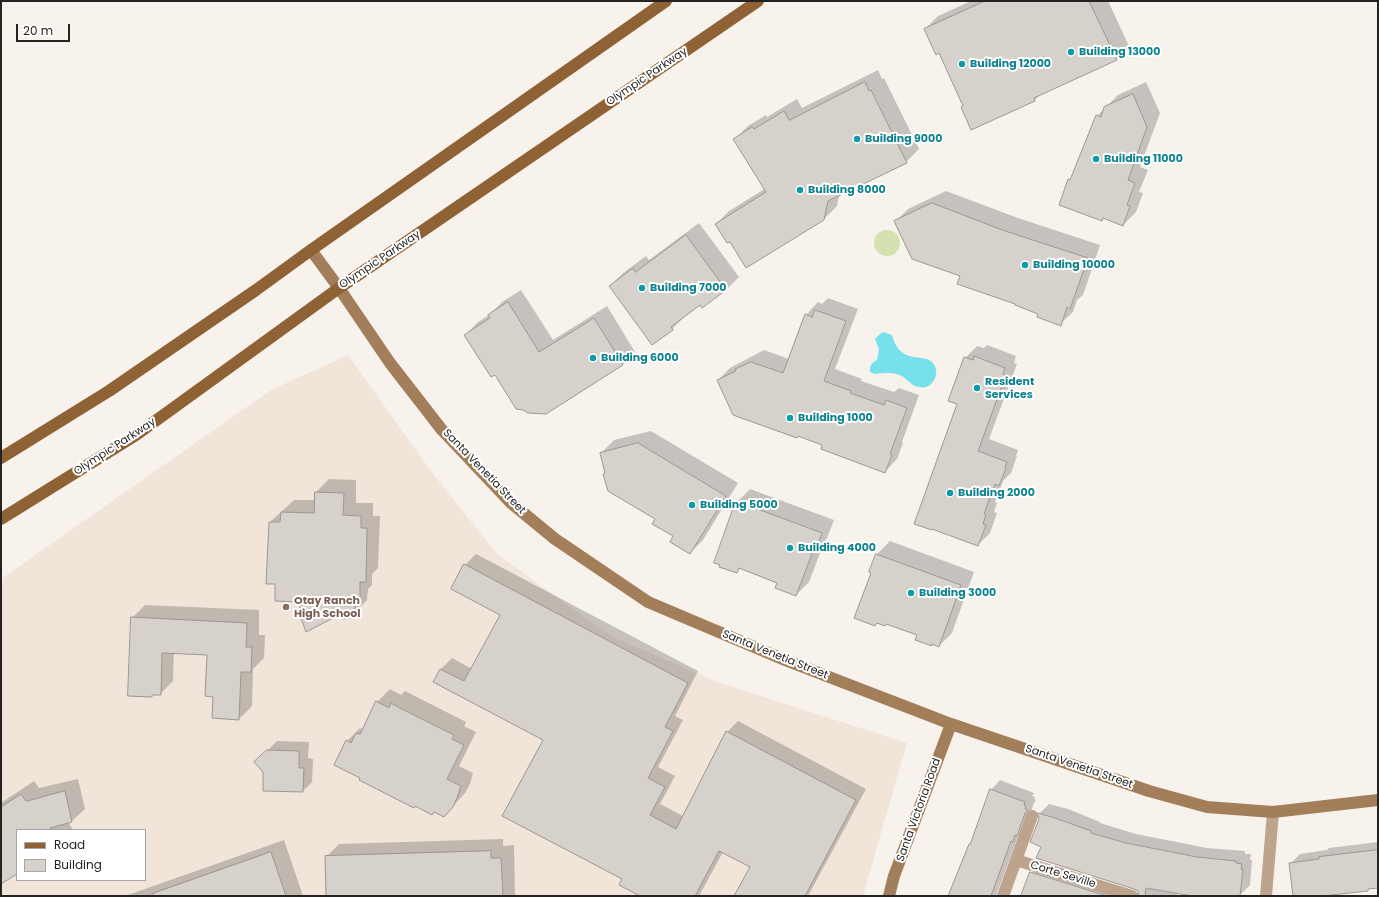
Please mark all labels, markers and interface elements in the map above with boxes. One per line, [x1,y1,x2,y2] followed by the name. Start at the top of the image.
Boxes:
[18,16,72,42] scale bar
[23,22,53,39] text: 20 m
[604,45,690,109] street label: Olympic Parkway
[1079,45,1160,59] place label: Building 13000
[1066,47,1076,57] marker: Building 13000
[970,57,1051,71] place label: Building 12000
[957,59,967,69] marker: Building 12000
[865,132,942,146] place label: Building 9000
[852,134,862,144] marker: Building 9000
[1104,152,1183,166] place label: Building 11000
[1091,154,1101,164] marker: Building 11000
[808,183,886,197] place label: Building 8000
[795,185,805,195] marker: Building 8000
[337,228,423,292] street label: Olympic Parkway
[1033,258,1115,272] place label: Building 10000
[1020,260,1030,270] marker: Building 10000
[650,281,726,295] place label: Building 7000
[637,283,647,293] marker: Building 7000
[601,351,679,365] place label: Building 6000
[588,353,598,363] marker: Building 6000
[985,375,1034,401] place label: Resident Services
[972,383,982,393] marker: Resident Services
[798,411,873,425] place label: Building 1000
[785,413,795,423] marker: Building 1000
[72,416,158,478] street label: Olympic Parkway
[440,427,528,517] street label: Santa Venetia Street
[958,486,1035,500] place label: Building 2000
[945,488,955,498] marker: Building 2000
[700,498,778,512] place label: Building 5000
[687,500,697,510] marker: Building 5000
[798,541,876,555] place label: Building 4000
[785,543,795,553] marker: Building 4000
[919,586,996,600] place label: Building 3000
[906,588,916,598] marker: Building 3000
[294,594,361,620] place label: Otay Ranch High School
[281,602,291,612] marker: Otay Ranch High School
[720,628,830,682] street label: Santa Venetia Street
[1024,742,1134,792] street label: Santa Venetia Street
[894,757,944,863] street label: Santa Victoria Road
[16,829,146,881] legend
[54,836,85,853] text: Road
[54,856,102,873] text: Building
[1029,859,1097,891] street label: Corte Seville

